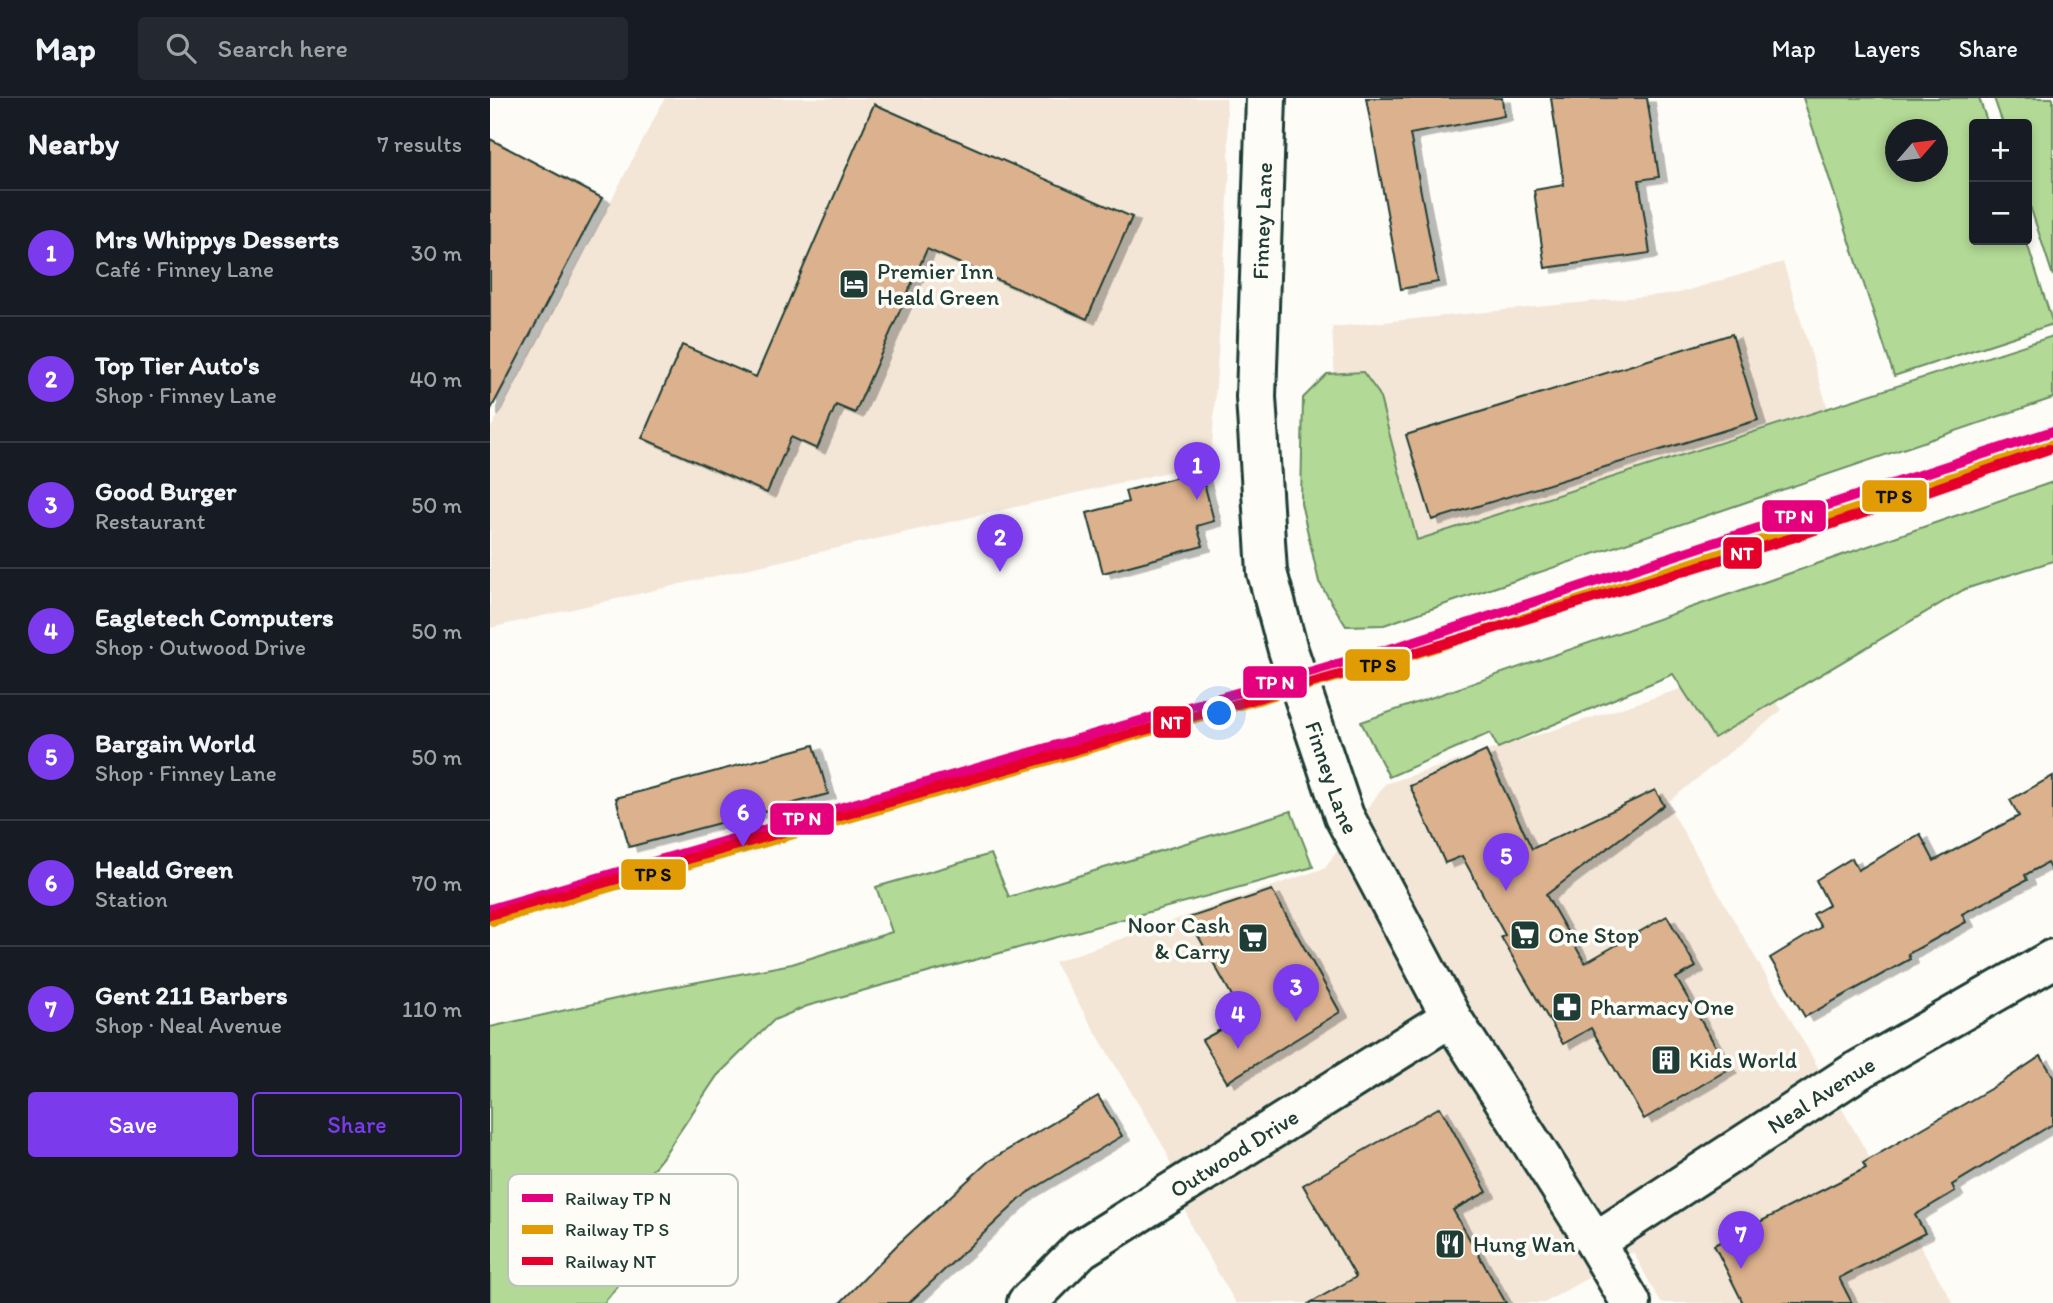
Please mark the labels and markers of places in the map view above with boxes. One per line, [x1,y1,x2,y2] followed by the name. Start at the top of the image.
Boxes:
[877,257,999,311] place label: Premier Inn Heald Green
[837,267,871,301] hotel icon: Premier Inn Heald Green
[1174,442,1220,500] pin: 1
[977,514,1023,572] pin: 2
[720,789,766,847] pin: 6
[1483,833,1529,891] pin: 5
[1128,911,1230,965] place label: Noor Cash & Carry
[1508,918,1542,952] supermarket icon: One Stop
[1236,921,1270,955] supermarket icon: Noor Cash & Carry
[1548,921,1639,949] place label: One Stop
[1273,964,1319,1022] pin: 3
[1550,990,1584,1024] pharmacy icon: Pharmacy One
[1215,991,1261,1049] pin: 4
[1590,993,1734,1021] place label: Pharmacy One
[1649,1043,1683,1077] building icon: Kids World
[1689,1046,1797,1074] place label: Kids World
[1718,1211,1764,1269] pin: 7
[1433,1227,1467,1261] restaurant icon: Hung Wan
[1473,1230,1576,1258] place label: Hung Wan

